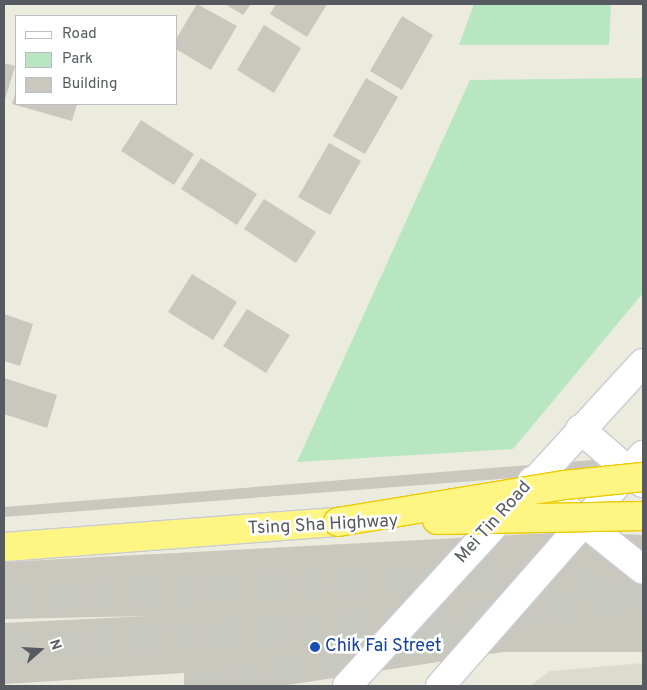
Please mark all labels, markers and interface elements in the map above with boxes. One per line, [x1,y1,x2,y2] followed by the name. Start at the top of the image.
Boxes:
[15,15,178,105] legend
[62,25,97,44] text: Road
[62,50,93,69] text: Park
[62,75,117,94] text: Building
[451,477,537,569] street label: Mei Tin Road
[247,511,399,541] street label: Tsing Sha Highway
[15,625,65,675] north arrow
[325,636,442,658] place label: Chik Fai Street
[45,637,64,652] text: N
[309,641,321,653] marker: Chik Fai Street

